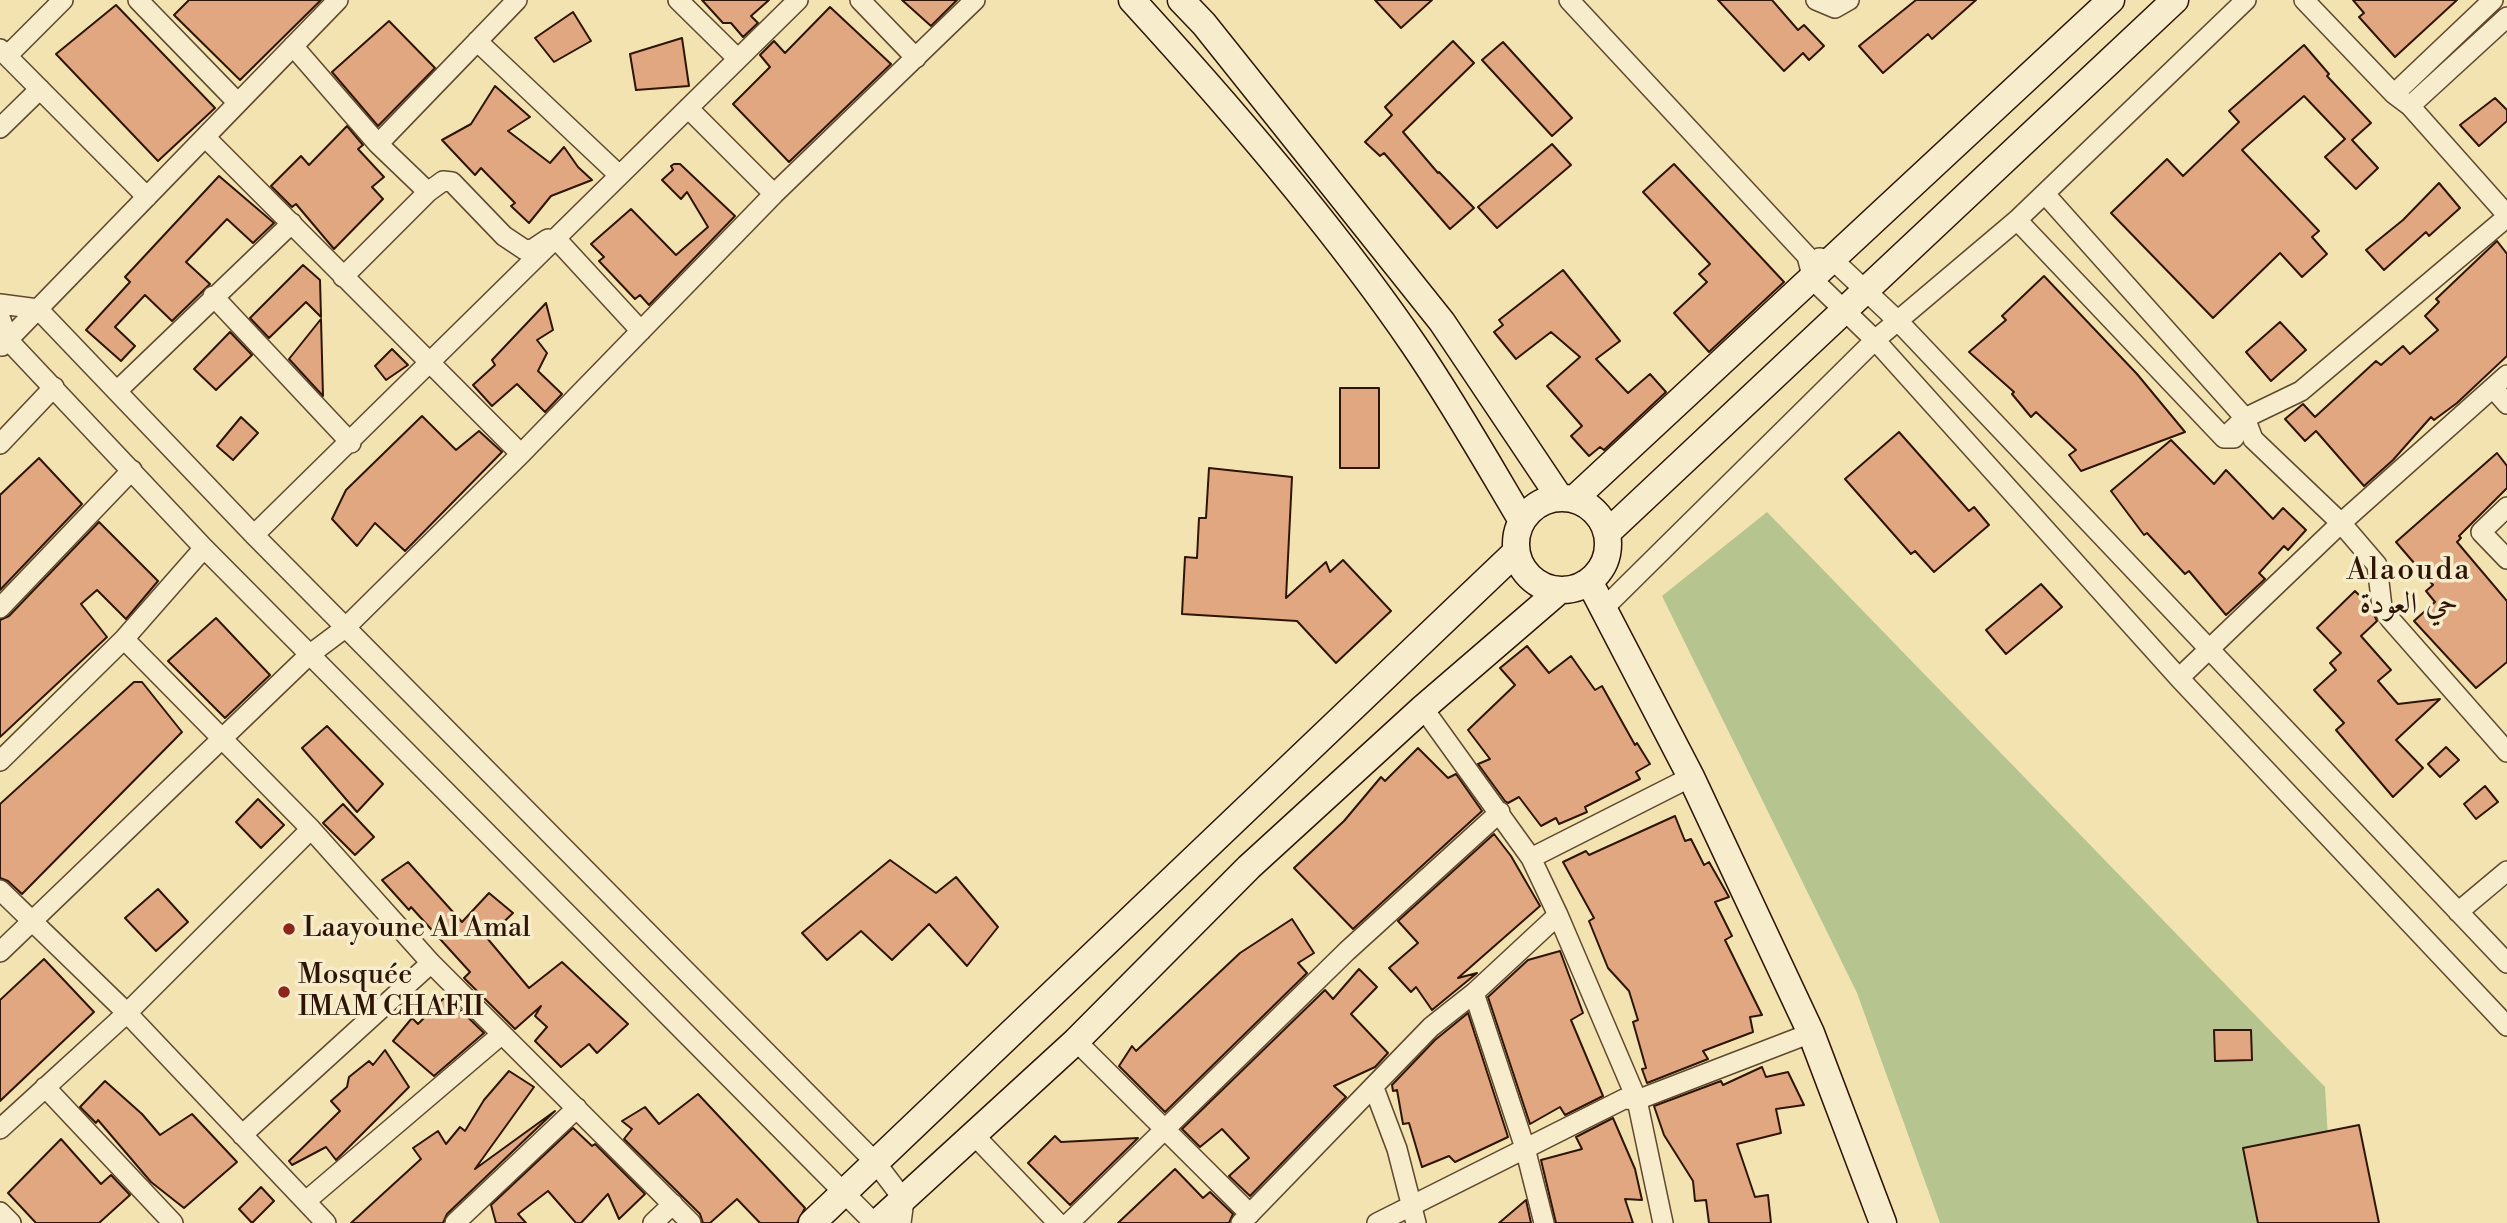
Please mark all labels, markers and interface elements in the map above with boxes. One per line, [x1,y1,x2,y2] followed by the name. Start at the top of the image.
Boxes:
[2347,554,2471,624] district label: Alaouda حي العودة
[303,912,530,946] place label: Laayoune Al Amal
[281,921,297,937] marker: Laayoune Al Amal
[298,959,484,1025] place label: Mosquée IMAM CHAFII
[276,984,292,1000] marker: Mosquée IMAM CHAFII

